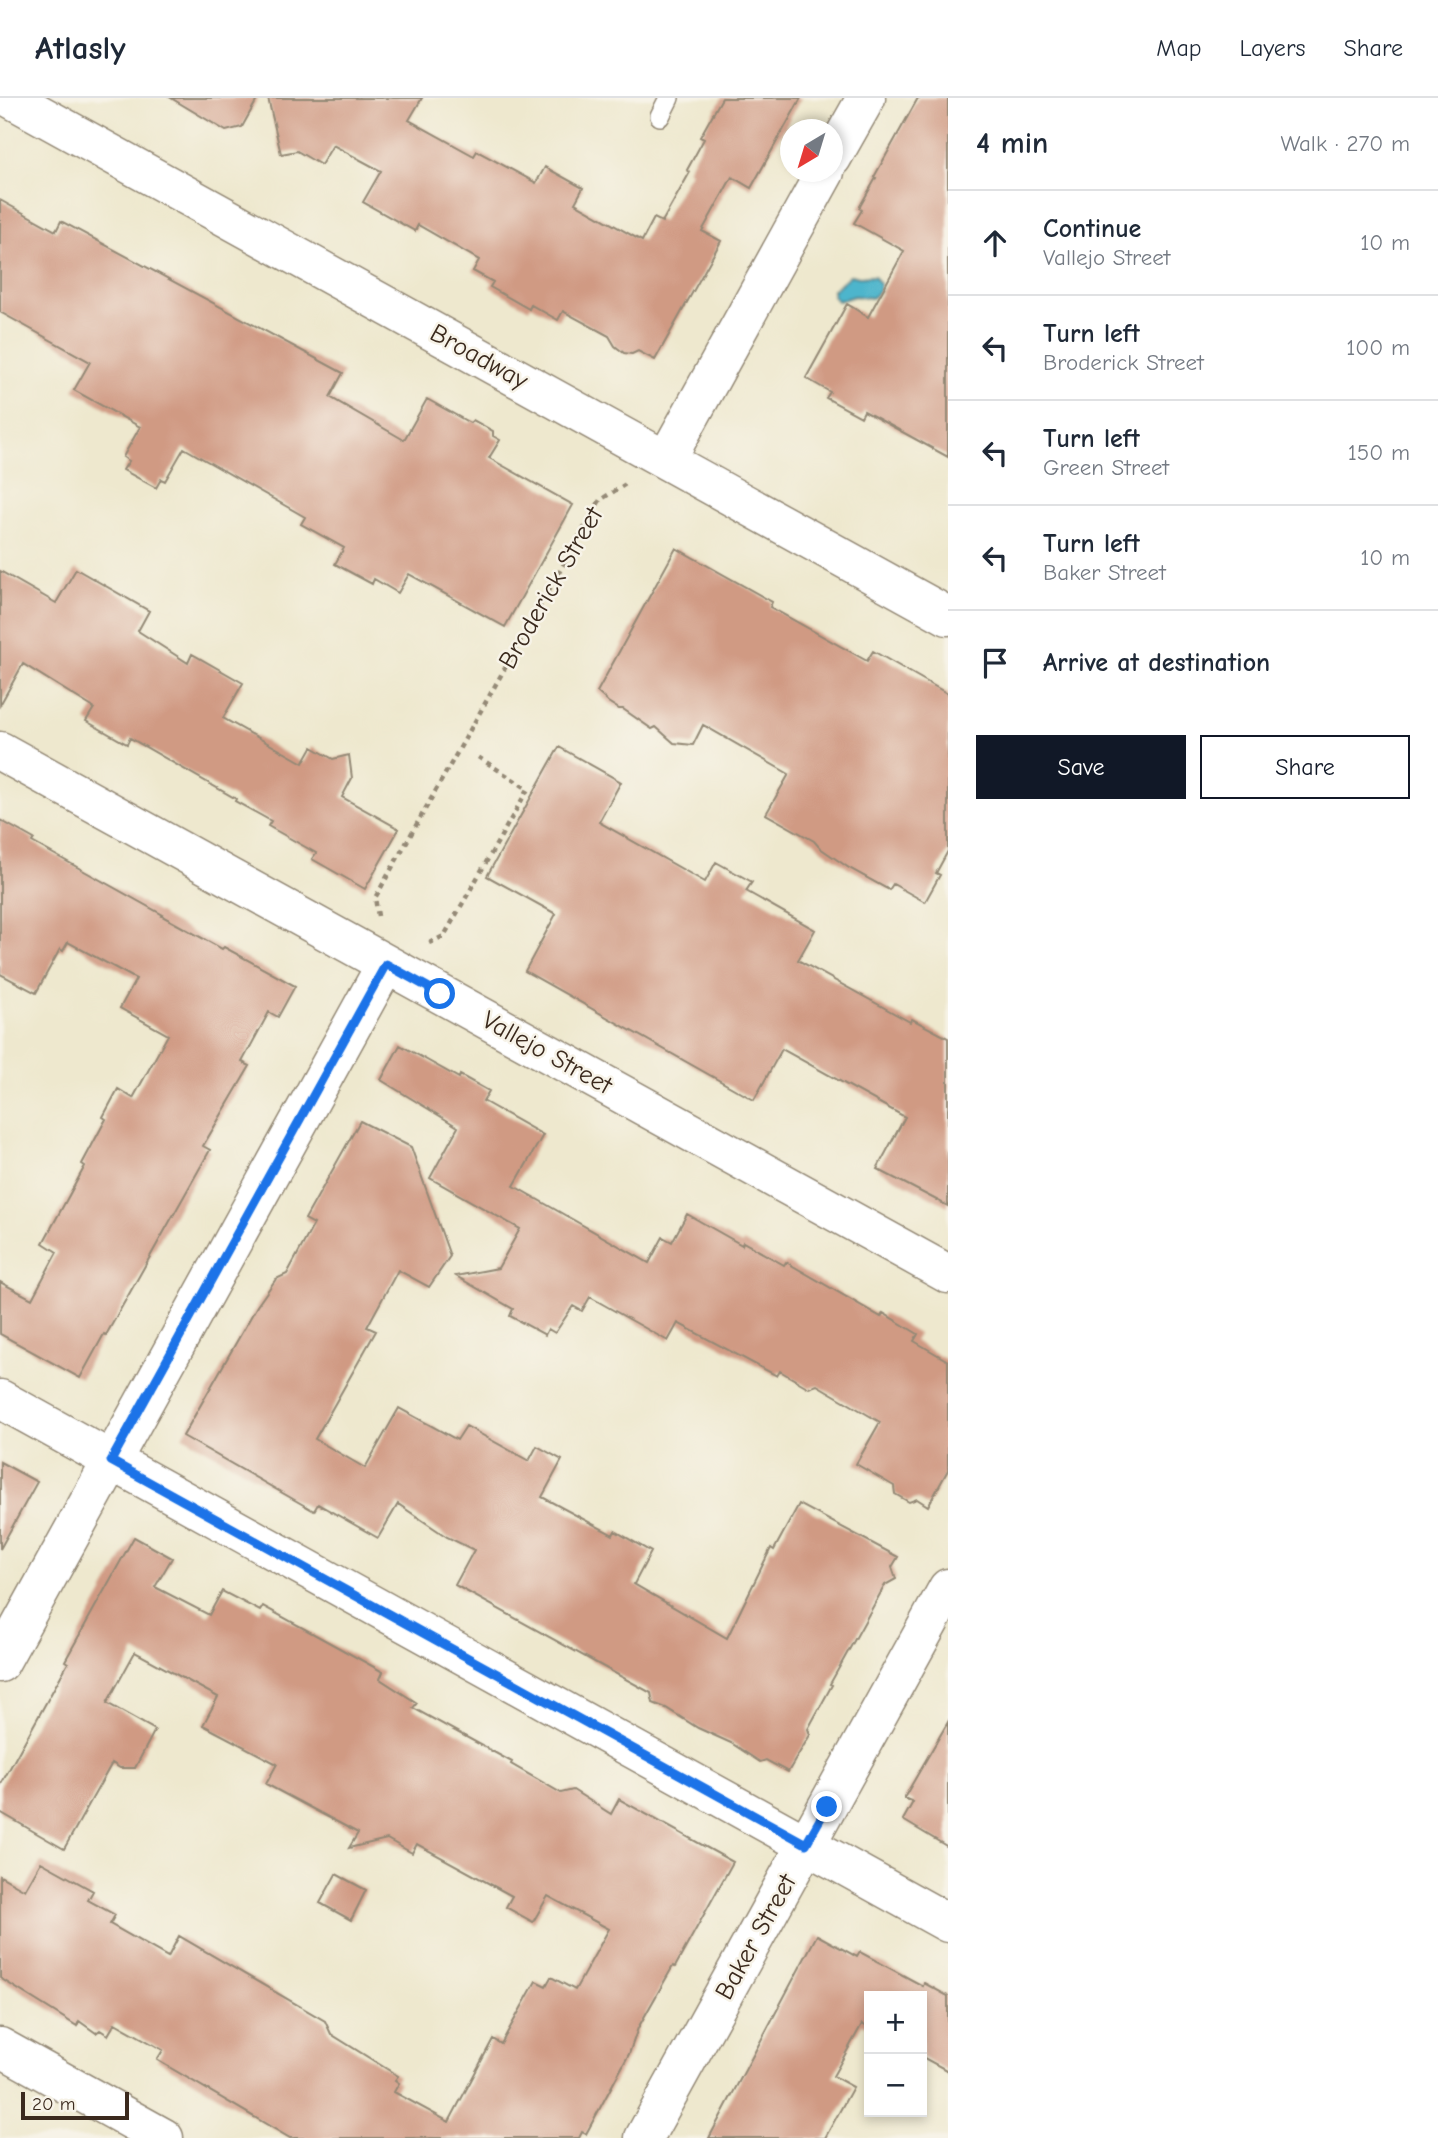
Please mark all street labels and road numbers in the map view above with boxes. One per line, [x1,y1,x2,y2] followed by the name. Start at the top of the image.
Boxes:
[425,318,533,396] street label: Broadway
[493,500,610,674] street label: Broderick Street
[477,1005,619,1102] street label: Vallejo Street
[709,1868,803,2005] street label: Baker Street

